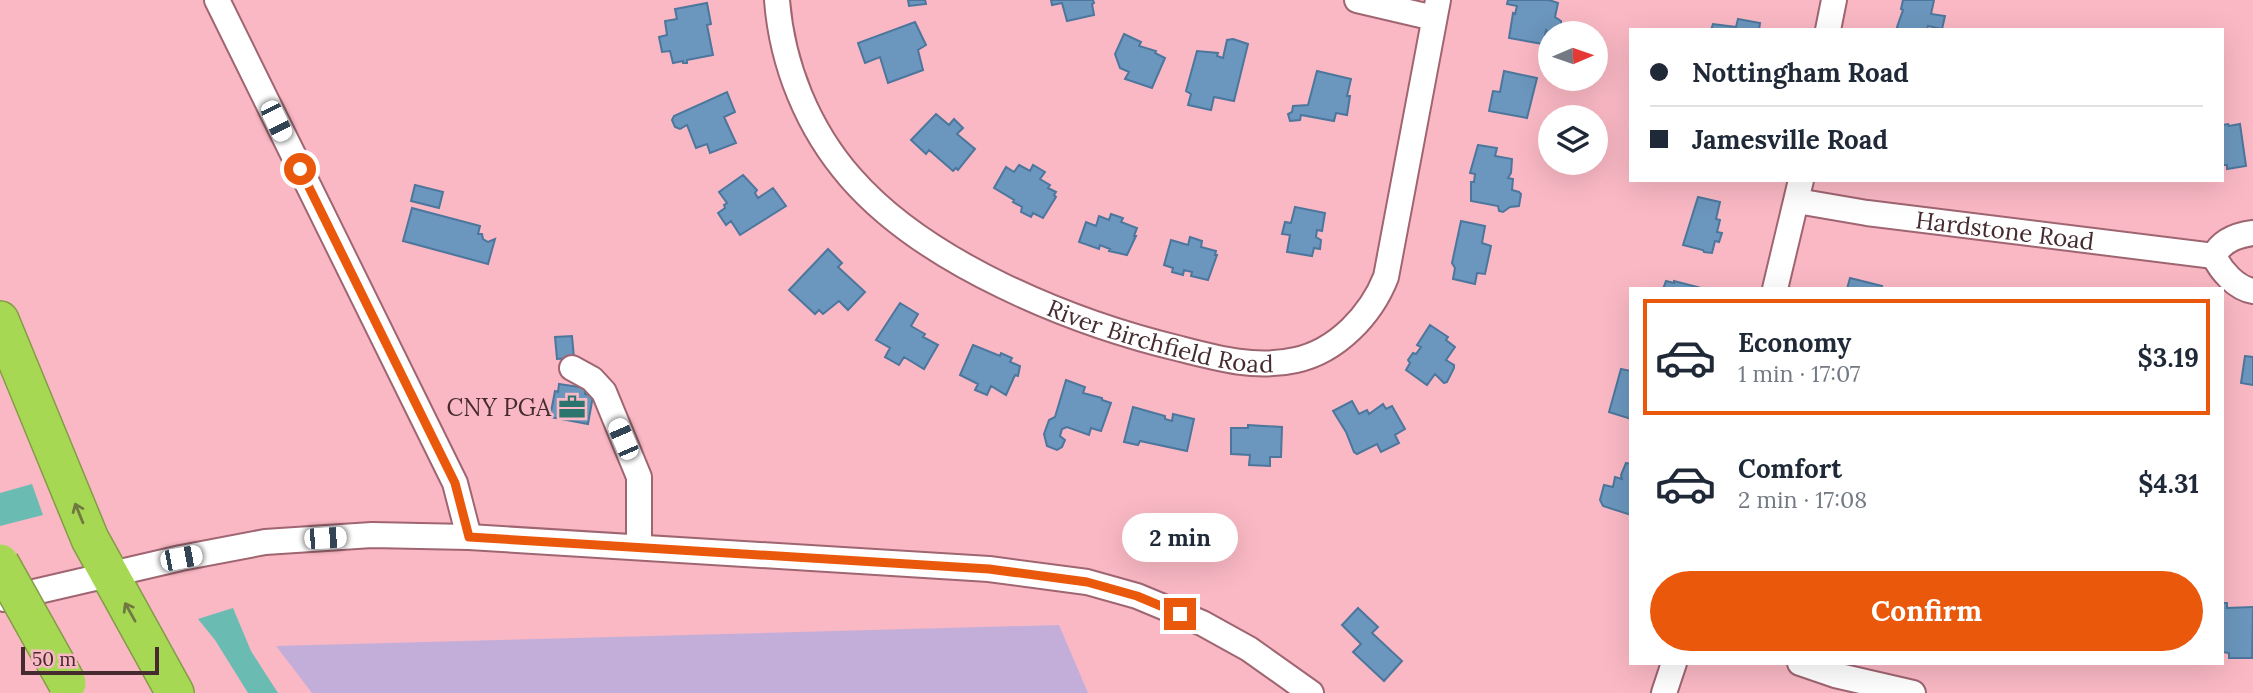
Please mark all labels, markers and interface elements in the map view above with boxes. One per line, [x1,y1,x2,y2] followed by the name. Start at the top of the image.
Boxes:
[1538,21,1608,91] north arrow
[1538,21,1608,175] map controls
[1692,56,1909,89] text: Nottingham Road
[258,98,295,144] car
[1538,105,1608,175] button: layers
[1692,123,1888,156] text: Jamesville Road
[284,153,316,185] route start
[1914,204,2096,257] street label: Hardstone Road
[1043,292,1274,379] street label: River Birchfield Road
[1654,326,1717,389] icon: car
[1738,326,1851,359] text: Economy
[2138,341,2199,374] text: $3.19
[1738,359,1860,388] text: 1 min · 17:07
[447,392,552,423] place label: CNY PGA
[557,392,587,422] office icon: CNY PGA
[606,416,641,462] car
[1654,452,1717,515] icon: car
[1738,452,1842,485] text: Comfort
[2138,467,2199,500] text: $4.31
[1738,485,1867,514] text: 2 min · 17:08
[72,503,85,524] one-way arrow
[1122,512,1238,562] callout: 2 min
[1149,523,1211,552] text: 2 min
[304,526,347,550] car
[159,544,204,572] car
[1650,571,2203,651] button: Confirm
[1164,598,1196,630] route end
[123,603,137,623] one-way arrow
[21,644,159,676] scale bar
[32,647,76,671] text: 50 m

